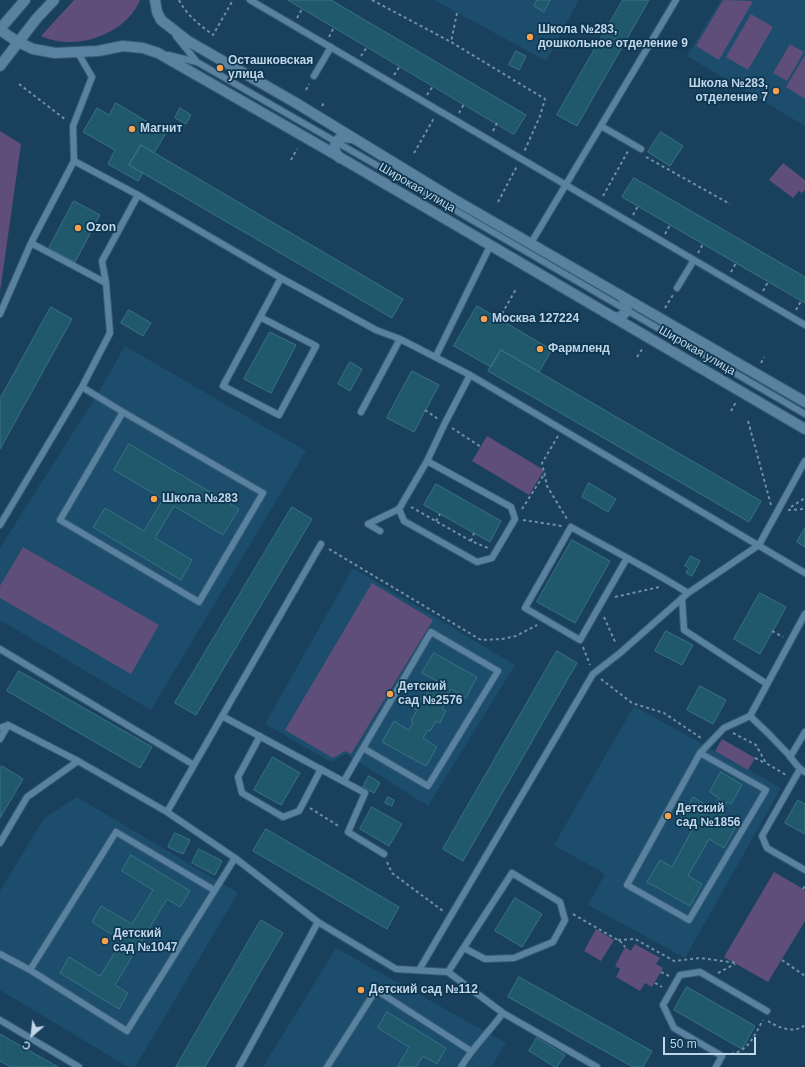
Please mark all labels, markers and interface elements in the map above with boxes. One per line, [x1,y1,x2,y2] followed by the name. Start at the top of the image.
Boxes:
[538,23,688,51] place label: Школа №283, дошкольное отделение 9
[525,32,535,42] marker: Школа №283, дошкольное отделение 9
[228,54,313,82] place label: Осташковская улица
[215,63,225,73] marker: Осташковская улица
[689,77,768,105] place label: Школа №283, отделение 7
[771,86,781,96] marker: Школа №283, отделение 7
[140,122,182,136] place label: Магнит
[127,124,137,134] marker: Магнит
[376,160,458,216] street label: Широкая улица
[86,221,116,235] place label: Ozon
[73,223,83,233] marker: Ozon
[492,312,579,326] place label: Москва 127224
[479,314,489,324] marker: Москва 127224
[656,323,738,379] street label: Широкая улица
[548,342,610,356] place label: Фармленд
[535,344,545,354] marker: Фармленд
[162,492,238,506] place label: Школа №283
[149,494,159,504] marker: Школа №283
[398,680,463,708] place label: Детский сад №2576
[385,689,395,699] marker: Детский сад №2576
[676,802,741,830] place label: Детский сад №1856
[663,811,673,821] marker: Детский сад №1856
[113,927,178,955] place label: Детский сад №1047
[100,936,110,946] marker: Детский сад №1047
[369,983,478,997] place label: Детский сад №112
[356,985,366,995] marker: Детский сад №112
[12,1015,52,1055] north arrow
[665,1029,758,1055] scale bar
[670,1037,697,1051] text: 50 m
[20,1038,33,1053] text: С

